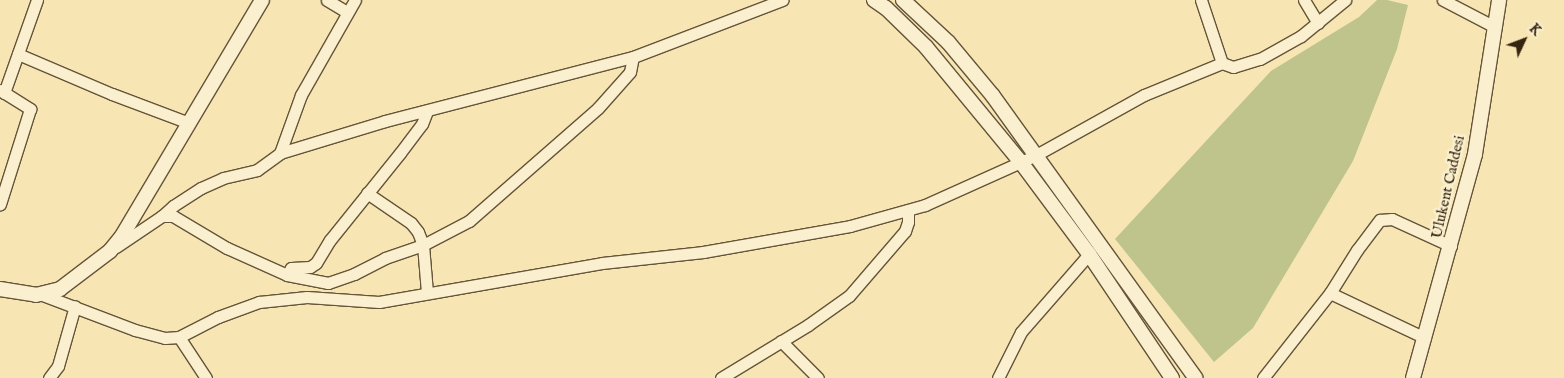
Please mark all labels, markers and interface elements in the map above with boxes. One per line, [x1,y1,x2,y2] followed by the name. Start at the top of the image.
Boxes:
[1499,15,1549,65] north arrow
[1525,20,1545,40] text: K
[1427,134,1469,240] street label: Ulukent Caddesi

